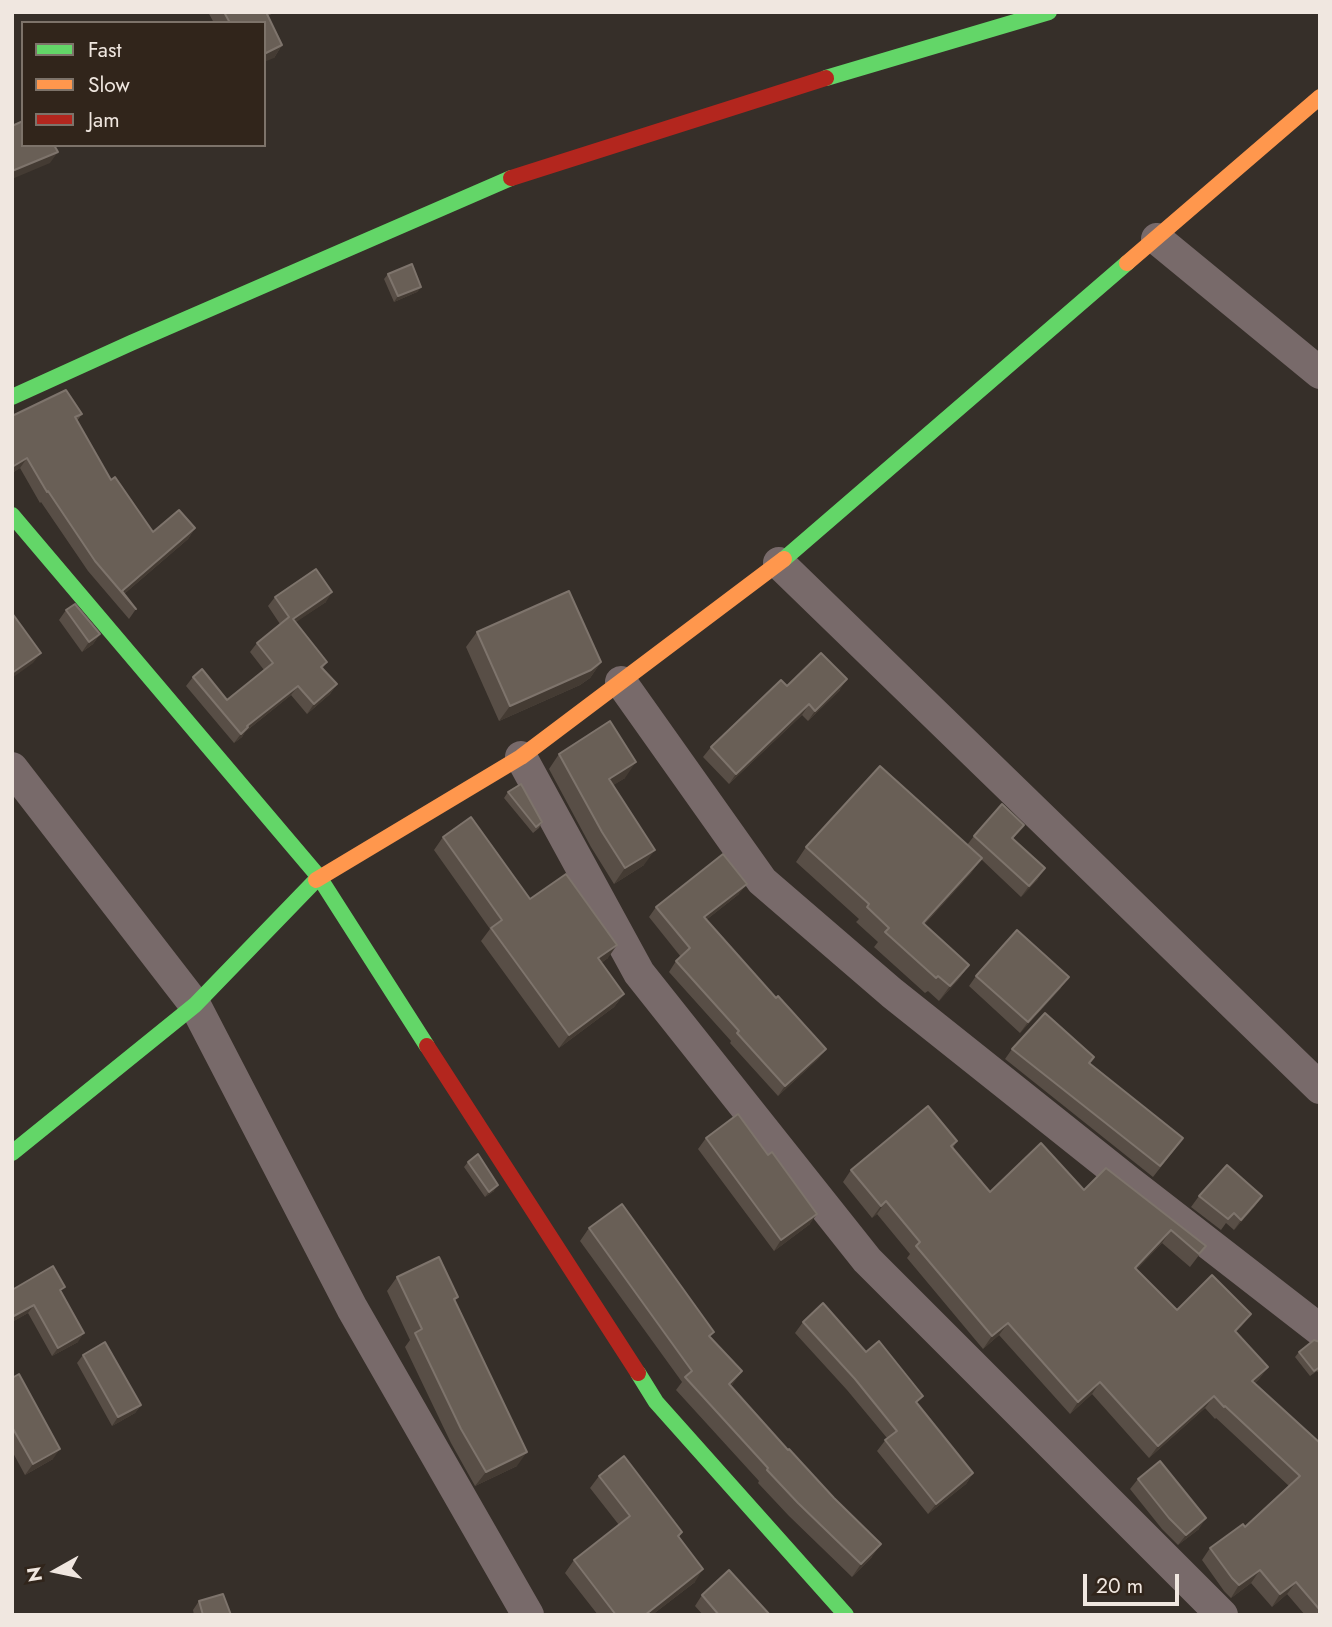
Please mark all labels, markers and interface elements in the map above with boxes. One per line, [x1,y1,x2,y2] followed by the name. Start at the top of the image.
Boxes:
[21,21,266,147] legend
[88,35,121,65] text: Fast
[88,70,130,100] text: Slow
[88,105,120,135] text: Jam
[21,1536,91,1606] north arrow
[1087,1560,1183,1604] scale bar
[20,1565,49,1584] text: N
[1096,1571,1143,1601] text: 20 m

